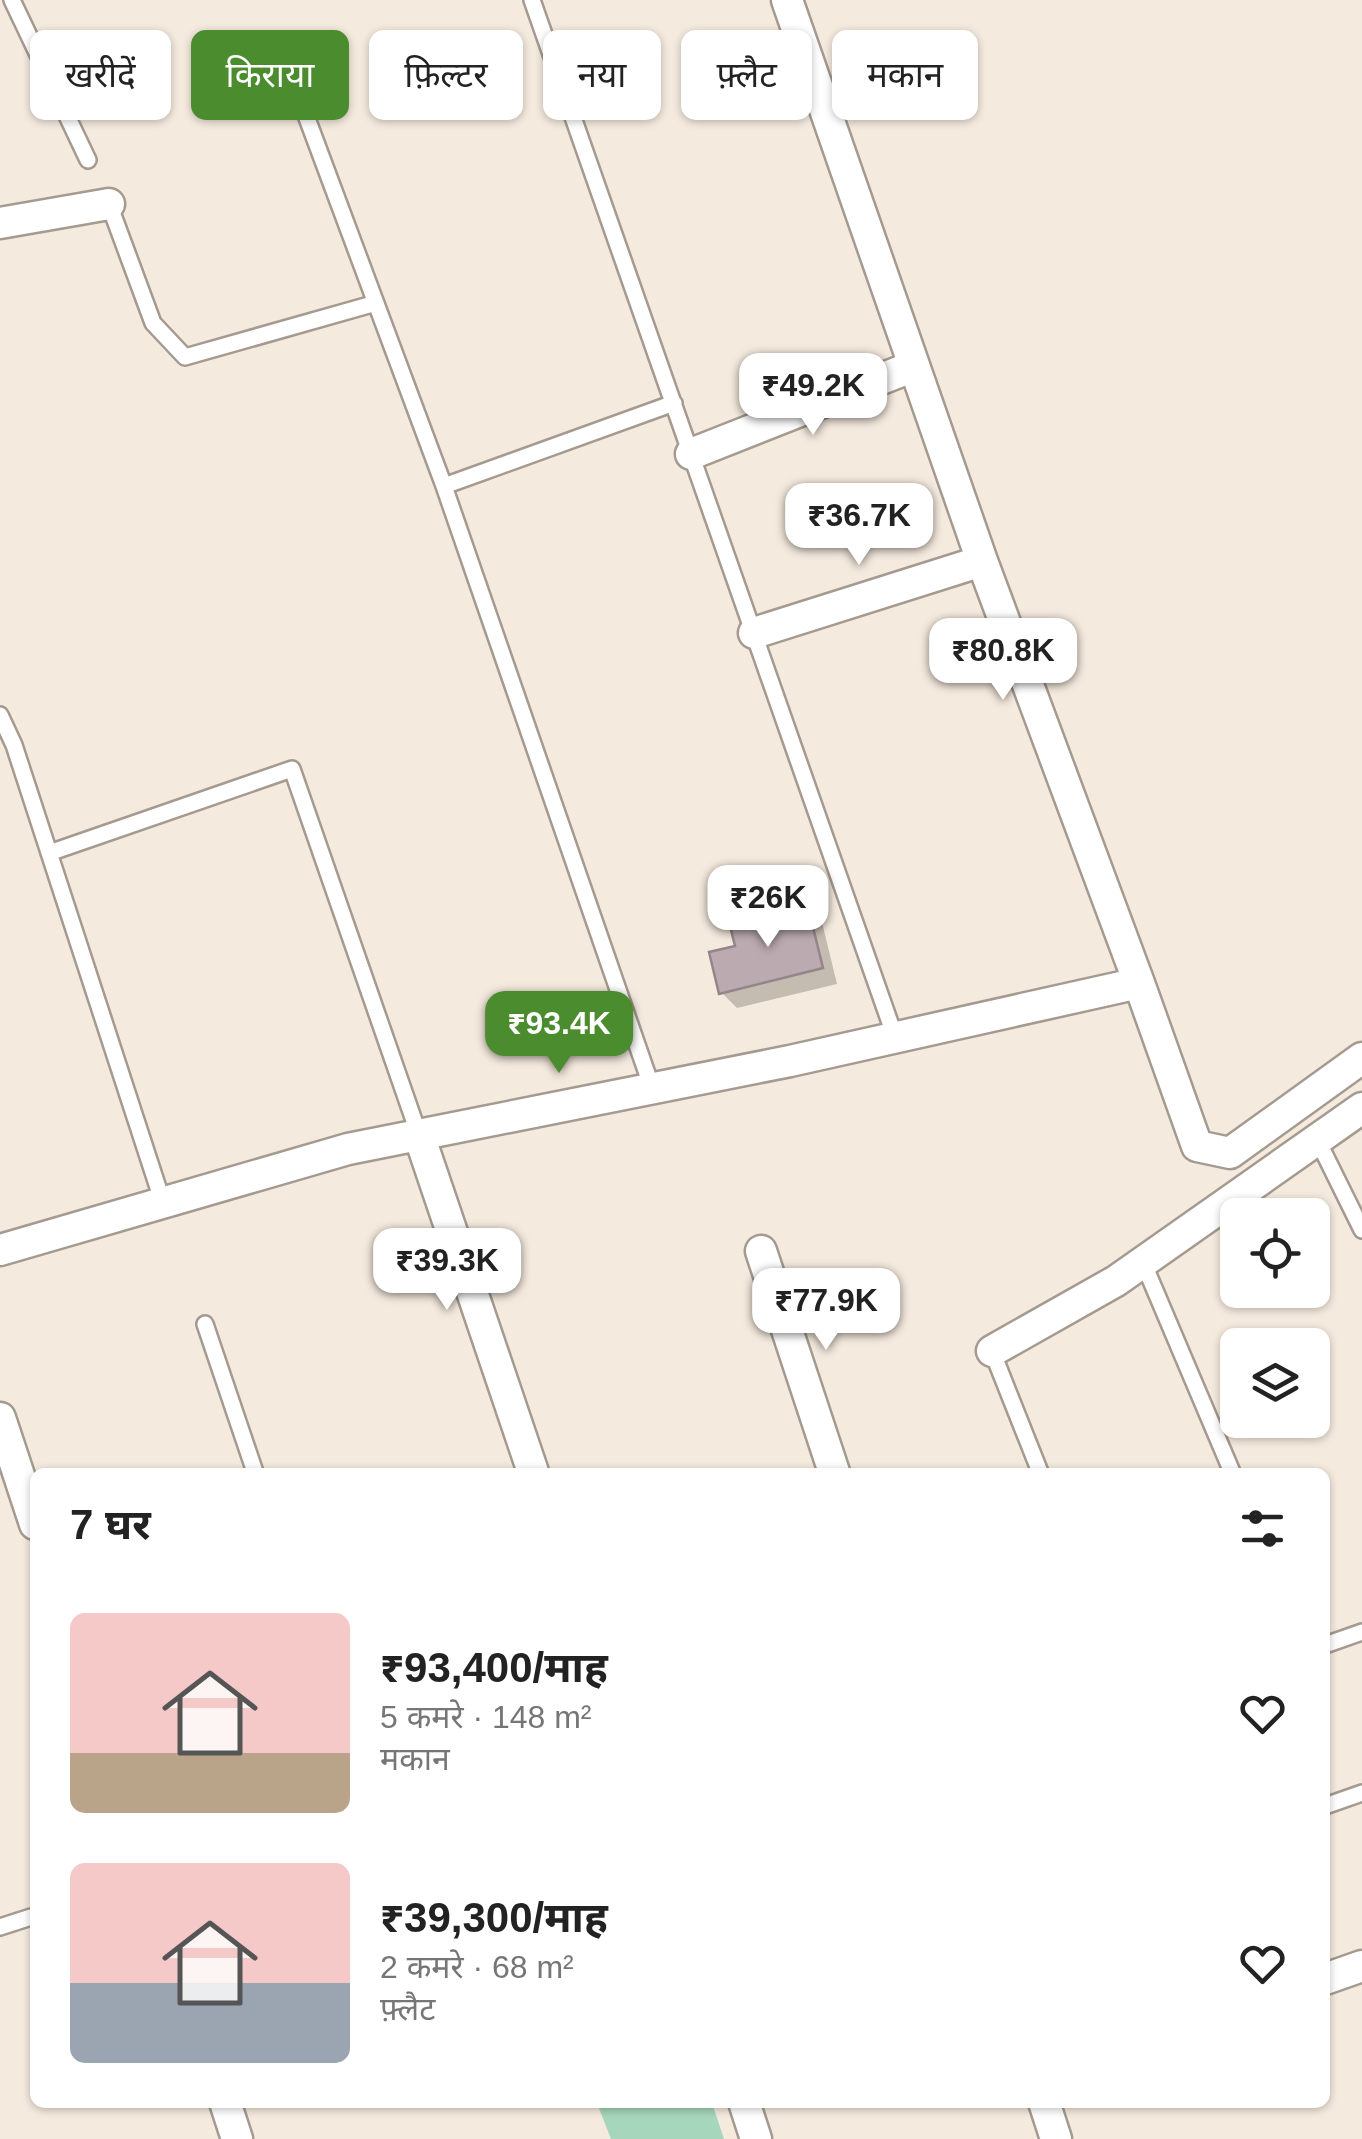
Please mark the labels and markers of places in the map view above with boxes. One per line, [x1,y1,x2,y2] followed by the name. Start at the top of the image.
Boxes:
[732,353,894,438] pin: ₹49.2K
[778,483,940,568] pin: ₹36.7K
[922,618,1084,703] pin: ₹80.8K
[709,865,827,950] pin: ₹26K
[478,991,640,1076] pin: ₹93.4K
[366,1228,528,1313] pin: ₹39.3K
[745,1268,907,1353] pin: ₹77.9K

